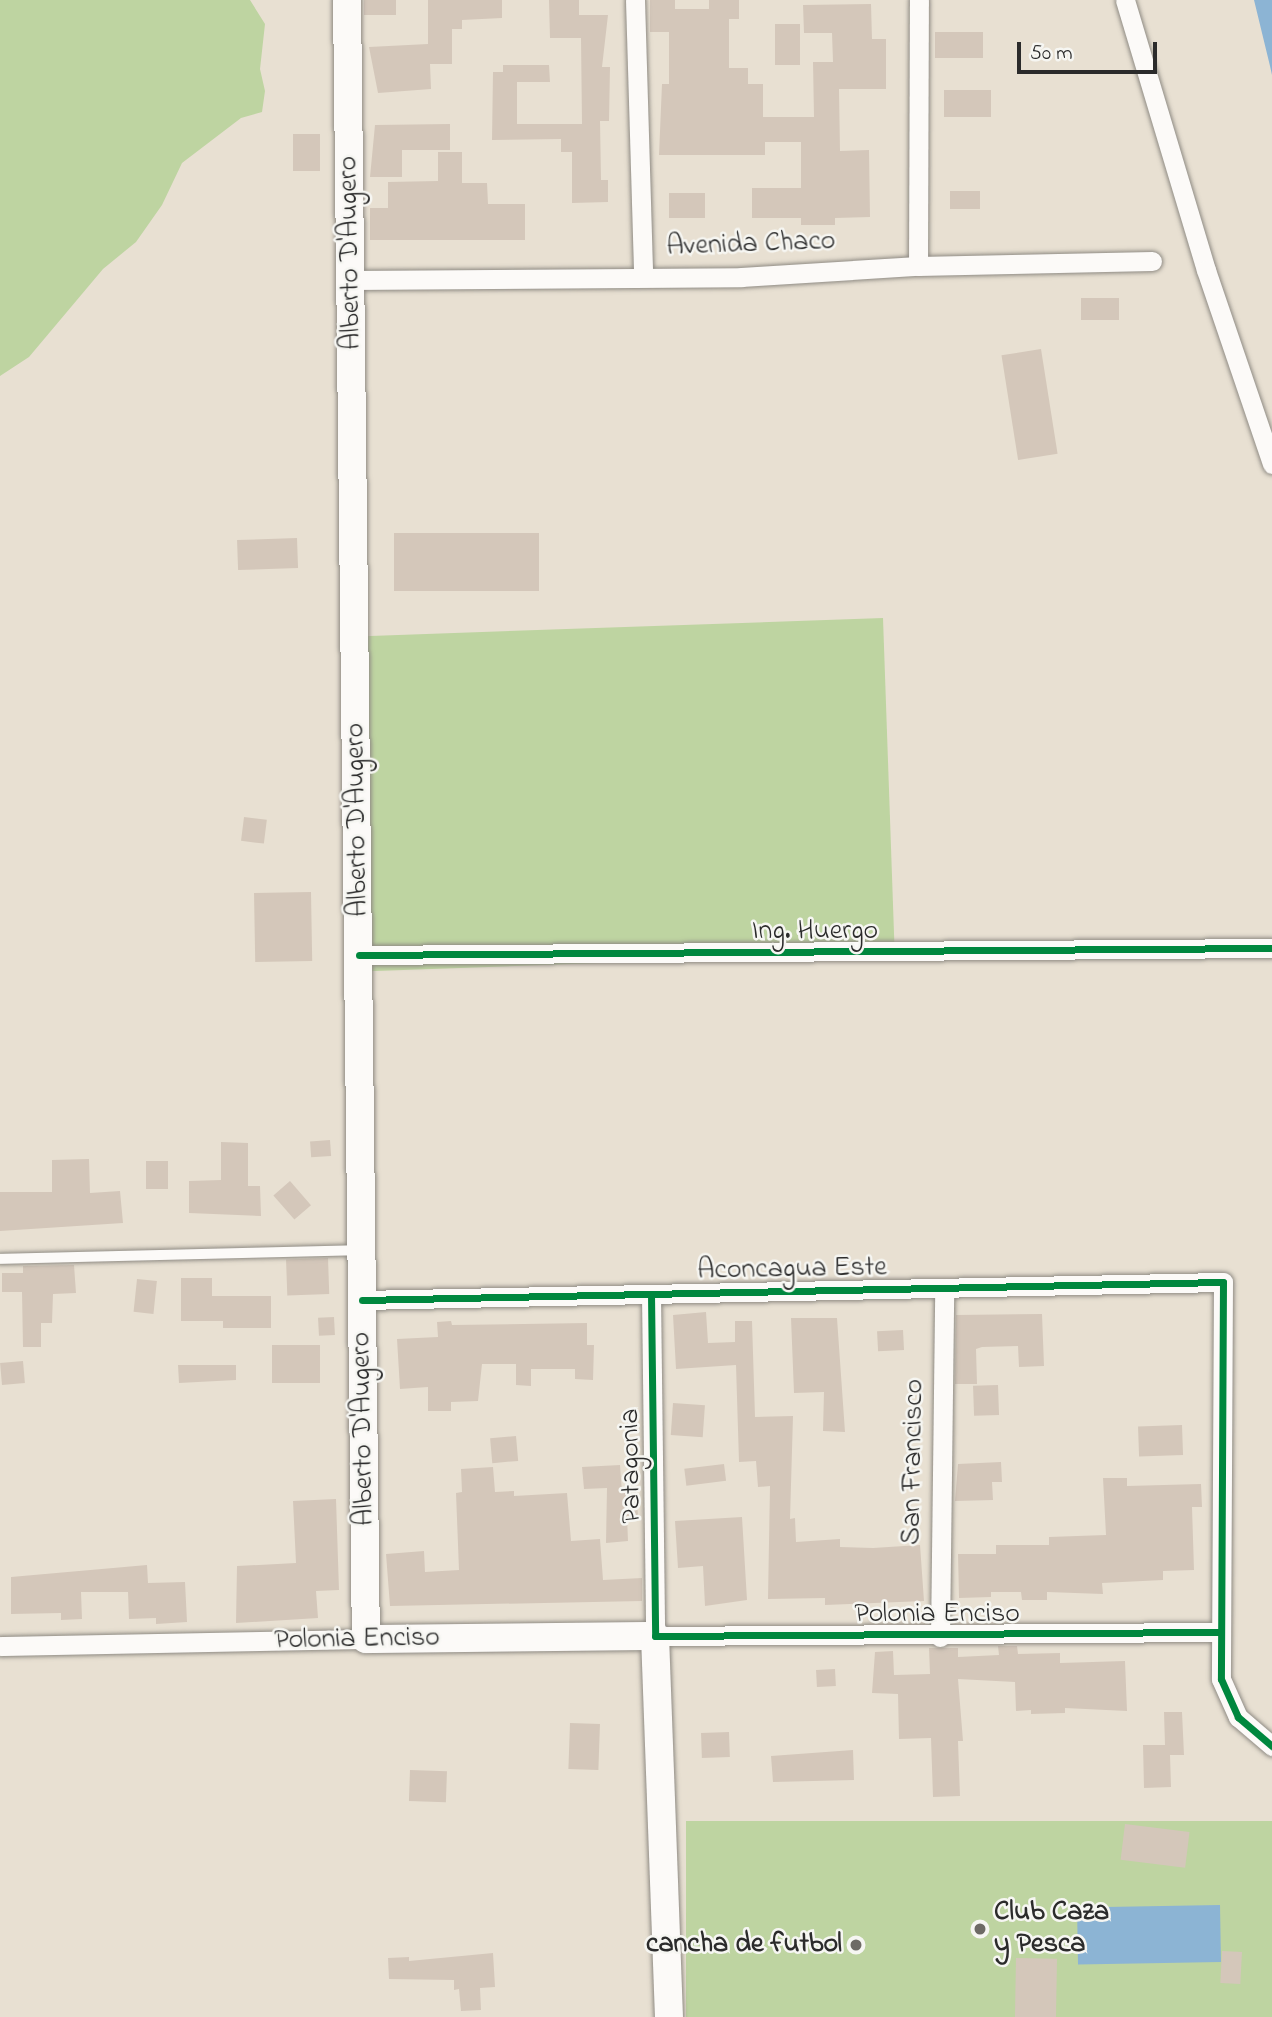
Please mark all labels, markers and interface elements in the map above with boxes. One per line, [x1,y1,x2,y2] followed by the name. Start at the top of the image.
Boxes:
[1020,28,1160,72] scale bar
[1030,39,1073,69] text: 50 m
[333,156,369,350] street label: Alberto D'Augero
[666,225,836,265] street label: Avenida Chaco
[340,723,376,917] street label: Alberto D'Augero
[752,915,878,949] street label: Ing. Huergo
[697,1252,887,1288] street label: Aconcagua Este
[346,1332,382,1526] street label: Alberto D'Augero
[896,1379,932,1545] street label: San Francisco
[614,1408,650,1524] street label: Patagonia
[854,1598,1020,1632] street label: Polonia Enciso
[274,1622,440,1658] street label: Polonia Enciso
[994,1896,1109,1962] place label: Club Caza y Pesca
[972,1921,988,1937] marker: Club Caza y Pesca
[646,1928,842,1962] place label: cancha de futbol
[848,1937,864,1953] marker: cancha de futbol

